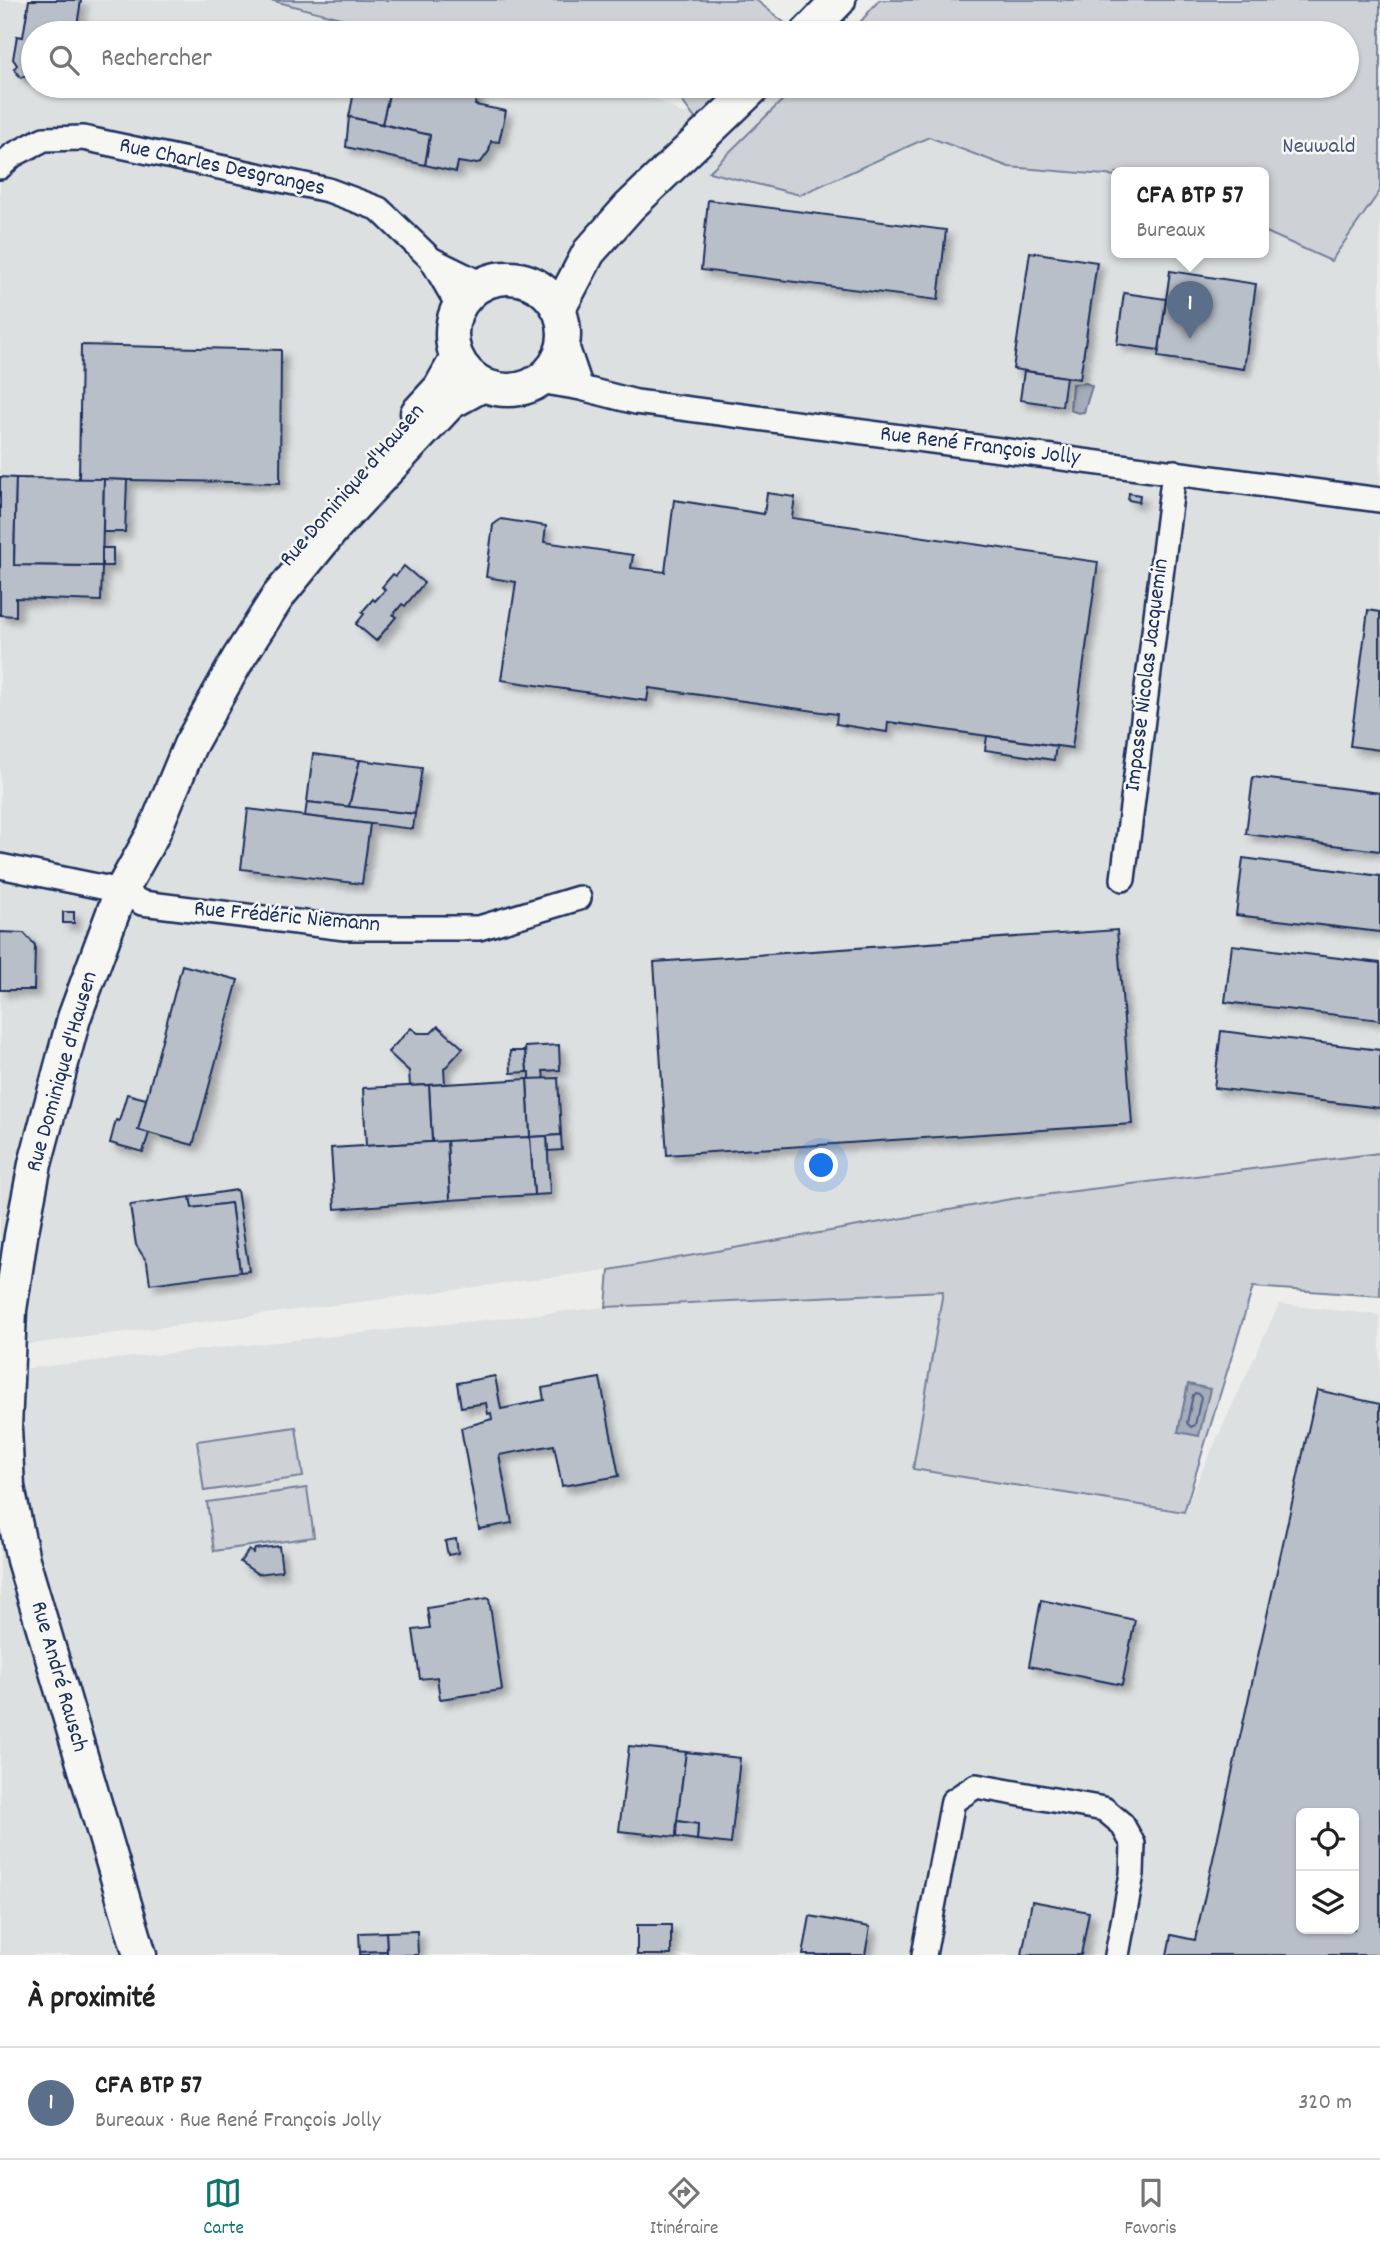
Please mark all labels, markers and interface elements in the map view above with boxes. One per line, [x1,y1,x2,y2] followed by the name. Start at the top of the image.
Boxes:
[21,21,1359,98] search box
[45,41,83,79] icon: search
[101,41,212,78] text: Rechercher
[116,130,328,206] street label: Rue Charles Desgranges
[1282,131,1356,164] park label: Neuwald
[1111,167,1269,258] popup
[1136,178,1244,215] text: CFA BTP 57
[1136,215,1205,248] text: Bureaux
[1167,281,1213,339] pin: 1
[273,397,433,575] street label: Rue Dominique d'Hausen
[878,418,1083,476] street label: Rue René François Jolly
[1117,557,1179,793] street label: Impasse Nicolas Jacquemin
[193,893,381,943] street label: Rue Frédéric Niemann
[19,968,107,1176] street label: Rue Dominique d'Hausen
[804,1148,838,1182] your location
[21,1598,95,1756] street label: Rue André Rausch
[1296,1808,1359,1934] map controls
[1296,1808,1359,1871] button: locate
[1296,1871,1359,1934] button: layers
[28,1979,155,2022] text: À proximité
[95,2068,202,2105] text: CFA BTP 57
[48,2087,54,2120] text: 1
[1298,2087,1352,2120] text: 320 m
[95,2105,381,2138] text: Bureaux · Rue René François Jolly
[203,2174,244,2243] tab: Carte
[650,2174,718,2243] tab: Itinéraire
[1125,2174,1177,2243] tab: Favoris

